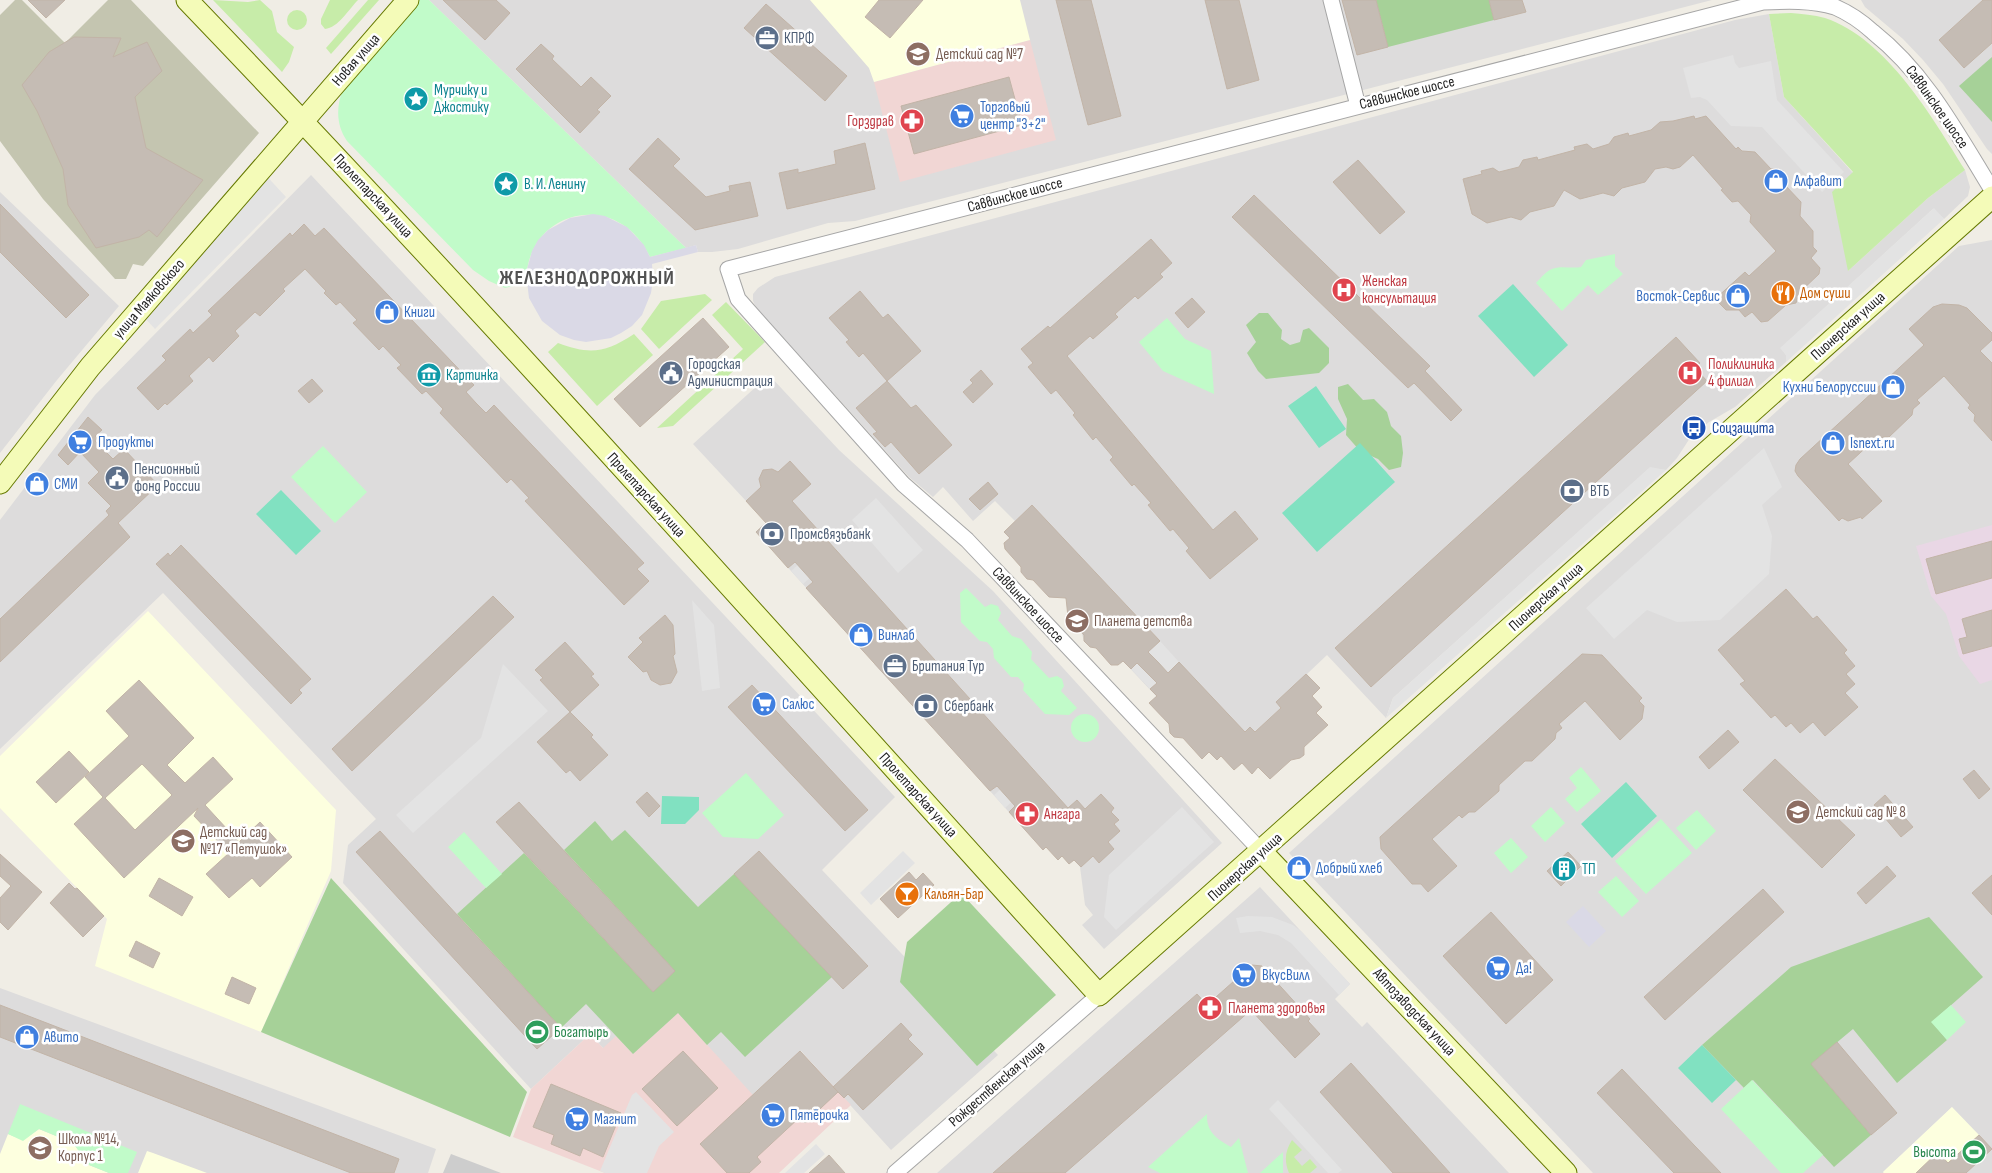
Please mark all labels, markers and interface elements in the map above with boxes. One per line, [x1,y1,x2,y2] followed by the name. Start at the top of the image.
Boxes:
[754,25,780,51] office icon: КПРФ
[784,29,814,48] place label: КПРФ
[328,30,384,90] street label: Новая улица
[905,41,931,67] school or university icon: Детский сад №7
[936,45,1023,64] place label: Детский сад №7
[1901,62,1973,152] street label: Саввинское шоссе
[1357,72,1457,114] street label: Саввинское шоссе
[434,81,489,117] place label: Мурчику и Джостику
[403,86,429,112] place icon: Мурчику и Джостику
[980,98,1045,134] place label: Торговый центр "3+2"
[949,103,975,129] supermarket icon: Торговый центр "3+2"
[899,108,925,134] pharmacy icon: Горздрав
[847,112,894,131] place label: Горздрав
[329,150,417,242] street label: Пролетарская улица
[1763,168,1789,194] shop icon: Алфавит
[493,171,519,197] place icon: В. И. Ленину
[1793,172,1842,191] place label: Алфавит
[965,173,1065,217] street label: Саввинское шоссе
[524,175,586,194] place label: В. И. Ленину
[109,255,189,343] street label: улица Маяковского
[499,266,675,290] district label: ЖЕЛЕЗНОДОРОЖНЫЙ
[1362,272,1437,308] place label: Женская консультация
[1331,277,1357,303] hospital icon: Женская консультация
[1770,280,1796,306] restaurant icon: Дом суши
[1725,283,1751,309] shop icon: Восток-Сервис
[1800,284,1851,303] place label: Дом суши
[1636,287,1720,306] place label: Восток-Сервис
[1807,288,1889,364] street label: Пионерская улица
[374,299,400,325] shop icon: Книги
[404,303,435,322] place label: Книги
[687,355,773,391] place label: Городская Администрация
[1708,355,1775,391] place label: Поликлиника 4 филиал
[658,360,684,386] public building icon: Городская Администрация
[1677,360,1703,386] hospital icon: Поликлиника 4 филиал
[416,362,442,388] museum icon: Картинка
[446,366,498,385] place label: Картинка
[1880,374,1906,400] shop icon: Кухни Белоруссии
[1783,378,1876,397] place label: Кухни Белоруссии
[1681,415,1707,441] bus stop icon: Соцзащита
[1712,419,1774,438] place label: Соцзащита
[67,429,93,455] supermarket icon: Продукты
[1820,430,1846,456] shop icon: Isnext.ru
[98,433,154,452] place label: Продукты
[1850,434,1894,453] place label: Isnext.ru
[603,449,689,542] street label: Пролетарская улица
[134,460,200,496] place label: Пенсионный фонд России
[104,465,130,491] public building icon: Пенсионный фонд России
[24,471,50,497] shop icon: СМИ
[54,475,78,494] place label: СМИ
[1559,478,1585,504] bank icon: ВТБ
[1590,482,1610,501] place label: ВТБ
[759,521,785,547] bank icon: Промсвязьбанк
[790,525,871,544] place label: Промсвязьбанк
[1505,559,1587,635] street label: Пионерская улица
[988,563,1068,647] street label: Саввинское шоссе
[1064,608,1090,634] school or university icon: Планета детства
[1094,612,1193,631] place label: Планета детства
[848,622,874,648] shop icon: Винлаб
[878,626,915,645] place label: Винлаб
[882,653,908,679] office icon: Британия Тур
[912,657,985,676] place label: Британия Тур
[751,691,777,717] supermarket icon: Салюс
[913,693,939,719] bank icon: Сбербанк
[782,695,815,714] place label: Салюс
[944,697,994,716] place label: Сбербанк
[875,749,961,842] street label: Пролетарская улица
[1785,799,1811,825] school or university icon: Детский сад № 8
[1014,801,1040,827] pharmacy icon: Ангара
[1816,803,1906,822] place label: Детский сад № 8
[1043,805,1080,824] place label: Ангара
[200,823,287,859] place label: Детский сад №17 «Петушок»
[170,828,196,854] school or university icon: Детский сад №17 «Петушок»
[1204,829,1286,905] street label: Пионерская улица
[1286,855,1312,881] shop icon: Добрый хлеб
[1551,856,1577,882] building icon: ТП
[1316,859,1382,878] place label: Добрый хлеб
[1582,860,1596,879] place label: ТП
[894,881,920,907] bar icon: Кальян-Бар
[924,885,984,904] place label: Кальян-Бар
[1485,955,1511,981] supermarket icon: Да!
[1516,959,1532,978] place label: Да!
[1231,962,1257,988] supermarket icon: ВкусВилл
[1368,963,1460,1060] street label: Автозаводская улица
[1262,966,1310,985] place label: ВкусВилл
[1197,995,1223,1021] pharmacy icon: Планета здоровья
[1228,999,1325,1018] place label: Планета здоровья
[524,1019,550,1045] sports icon: Богатырь
[554,1023,609,1042] place label: Богатырь
[14,1024,40,1050] shop icon: Авито
[43,1028,79,1047] place label: Авито
[945,1037,1049,1131] street label: Рождественская улица
[760,1102,786,1128] supermarket icon: Пятёрочка
[564,1106,590,1132] supermarket icon: Магнит
[790,1106,849,1125] place label: Пятёрочка
[594,1110,636,1129] place label: Магнит
[58,1130,119,1166] place label: Школа №14, Корпус 1
[27,1135,53,1161] school or university icon: Школа №14, Корпус 1
[1961,1139,1987,1165] sports icon: Высота
[1913,1143,1956,1162] place label: Высота

